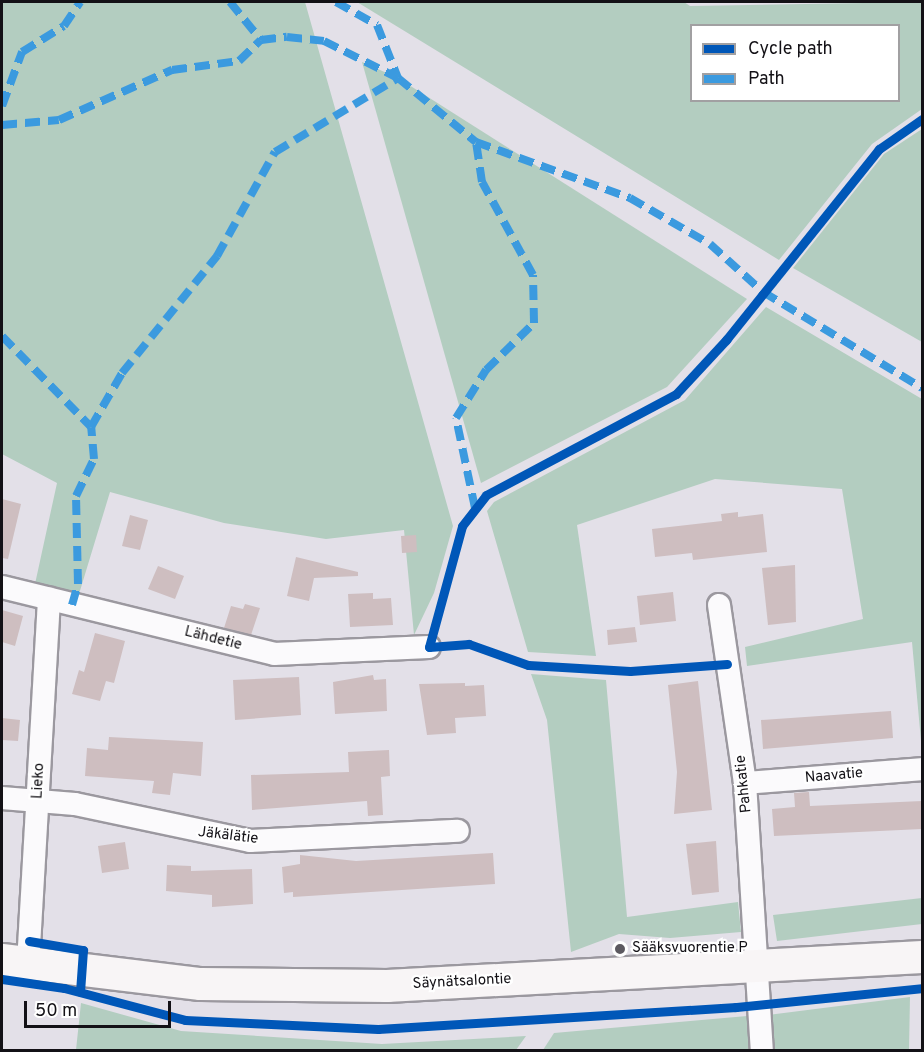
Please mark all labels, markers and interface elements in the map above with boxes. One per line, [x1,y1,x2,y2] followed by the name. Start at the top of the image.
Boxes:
[690,24,900,102] legend
[748,38,833,61] text: Cycle path
[748,68,785,91] text: Path
[182,623,244,655] street label: Lähdetie
[732,754,756,814] street label: Pahkatie
[29,762,49,800] street label: Lieko
[804,764,864,788] street label: Naavatie
[197,823,259,849] street label: Jäkälätie
[632,940,748,958] place label: Sääksvuorentie P
[613,942,627,956] marker: Sääksvuorentie P
[412,970,512,994] street label: Säynätsalontie
[27,989,174,1027] scale bar
[35,1000,77,1023] text: 50 m

